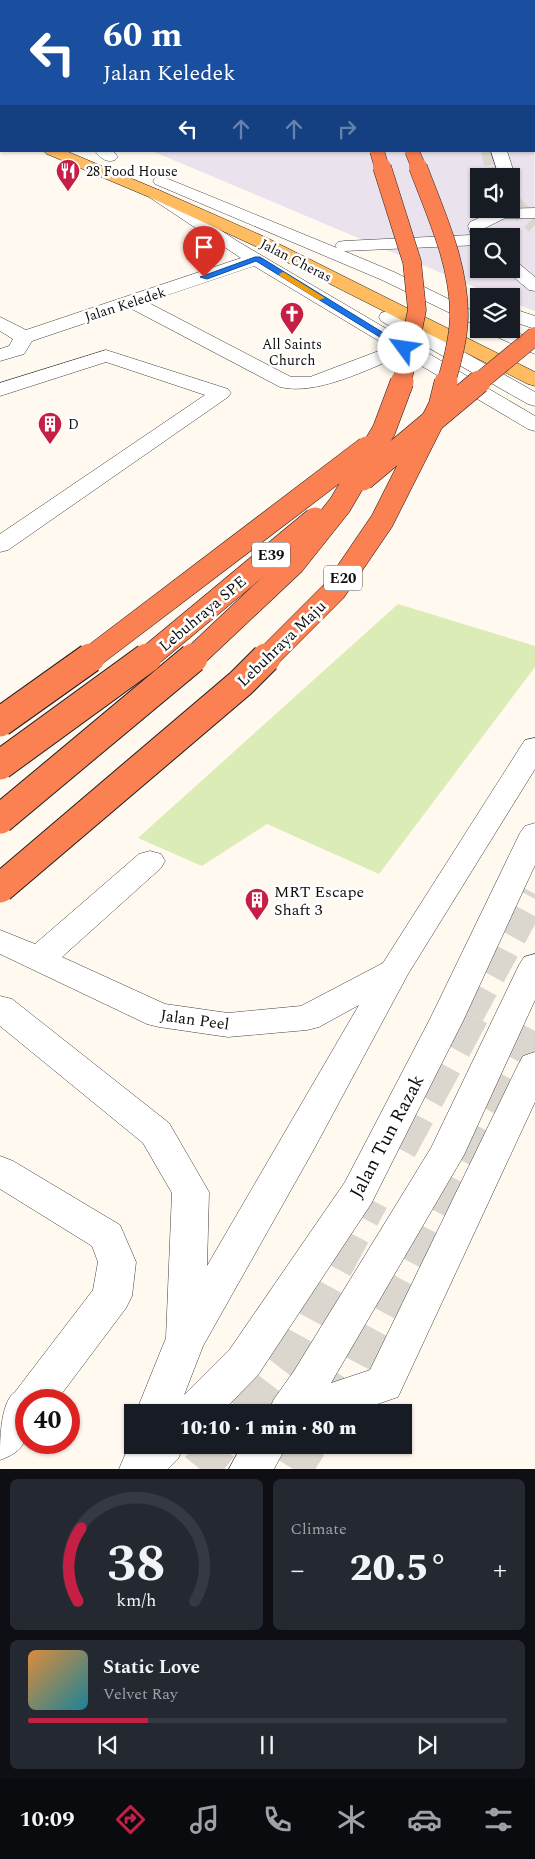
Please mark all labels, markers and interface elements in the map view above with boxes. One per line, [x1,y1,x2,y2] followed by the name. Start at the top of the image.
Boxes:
[103,9,183,62] text: 60 m
[20,20,85,85] icon: left
[103,57,235,90] text: Jalan Keledek
[174,115,202,143] icon: left
[227,115,255,143] icon: ahead
[280,115,308,143] icon: ahead
[333,115,361,143] icon: right
[55,158,81,192] restaurant icon: 28 Food House
[86,161,178,182] place label: 28 Food House
[470,168,520,338] map controls
[470,168,520,218] button: sound
[183,226,225,277] pin
[470,228,520,278] button: search
[190,233,218,261] icon: arrive
[256,233,335,288] street label: Jalan Cheras
[82,281,169,327] street label: Jalan Keledek
[470,288,520,338] button: layers
[279,301,305,335] church icon: All Saints Church
[377,321,429,373] position arrow
[262,334,322,371] place label: All Saints Church
[37,411,63,445] building icon: D
[68,414,79,435] place label: D
[252,542,290,568] road number: E39
[324,566,362,590] road number: E20
[154,570,252,658] street label: Lebuhraya SPE
[232,595,332,693] street label: Lebuhraya Maju
[274,880,364,922] place label: MRT Escape Shaft 3
[244,887,270,921] building icon: MRT Escape Shaft 3
[159,1003,231,1037] street label: Jalan Peel
[342,1069,432,1204] street label: Jalan Tun Razak
[15,1389,80,1454] speed limit sign: 40
[179,1414,357,1443] text: 10:10 · 1 min · 80 m
[291,1517,347,1541] text: Climate
[107,1525,165,1604] text: 38
[350,1540,448,1598] text: 20.5°
[291,1549,305,1592] text: −
[493,1549,507,1592] text: +
[116,1587,156,1614] text: km/h
[103,1653,200,1682] text: Static Love
[103,1682,178,1706] text: Velvet Ray
[94,1731,122,1759] icon: previous
[253,1731,281,1759] icon: pause
[413,1731,441,1759] icon: next
[113,1802,148,1837] icon: directions
[187,1802,222,1837] icon: music
[260,1802,295,1837] icon: phone
[334,1802,369,1837] icon: climate
[407,1802,442,1837] icon: car
[481,1802,516,1837] icon: filters
[19,1803,75,1836] text: 10:09

